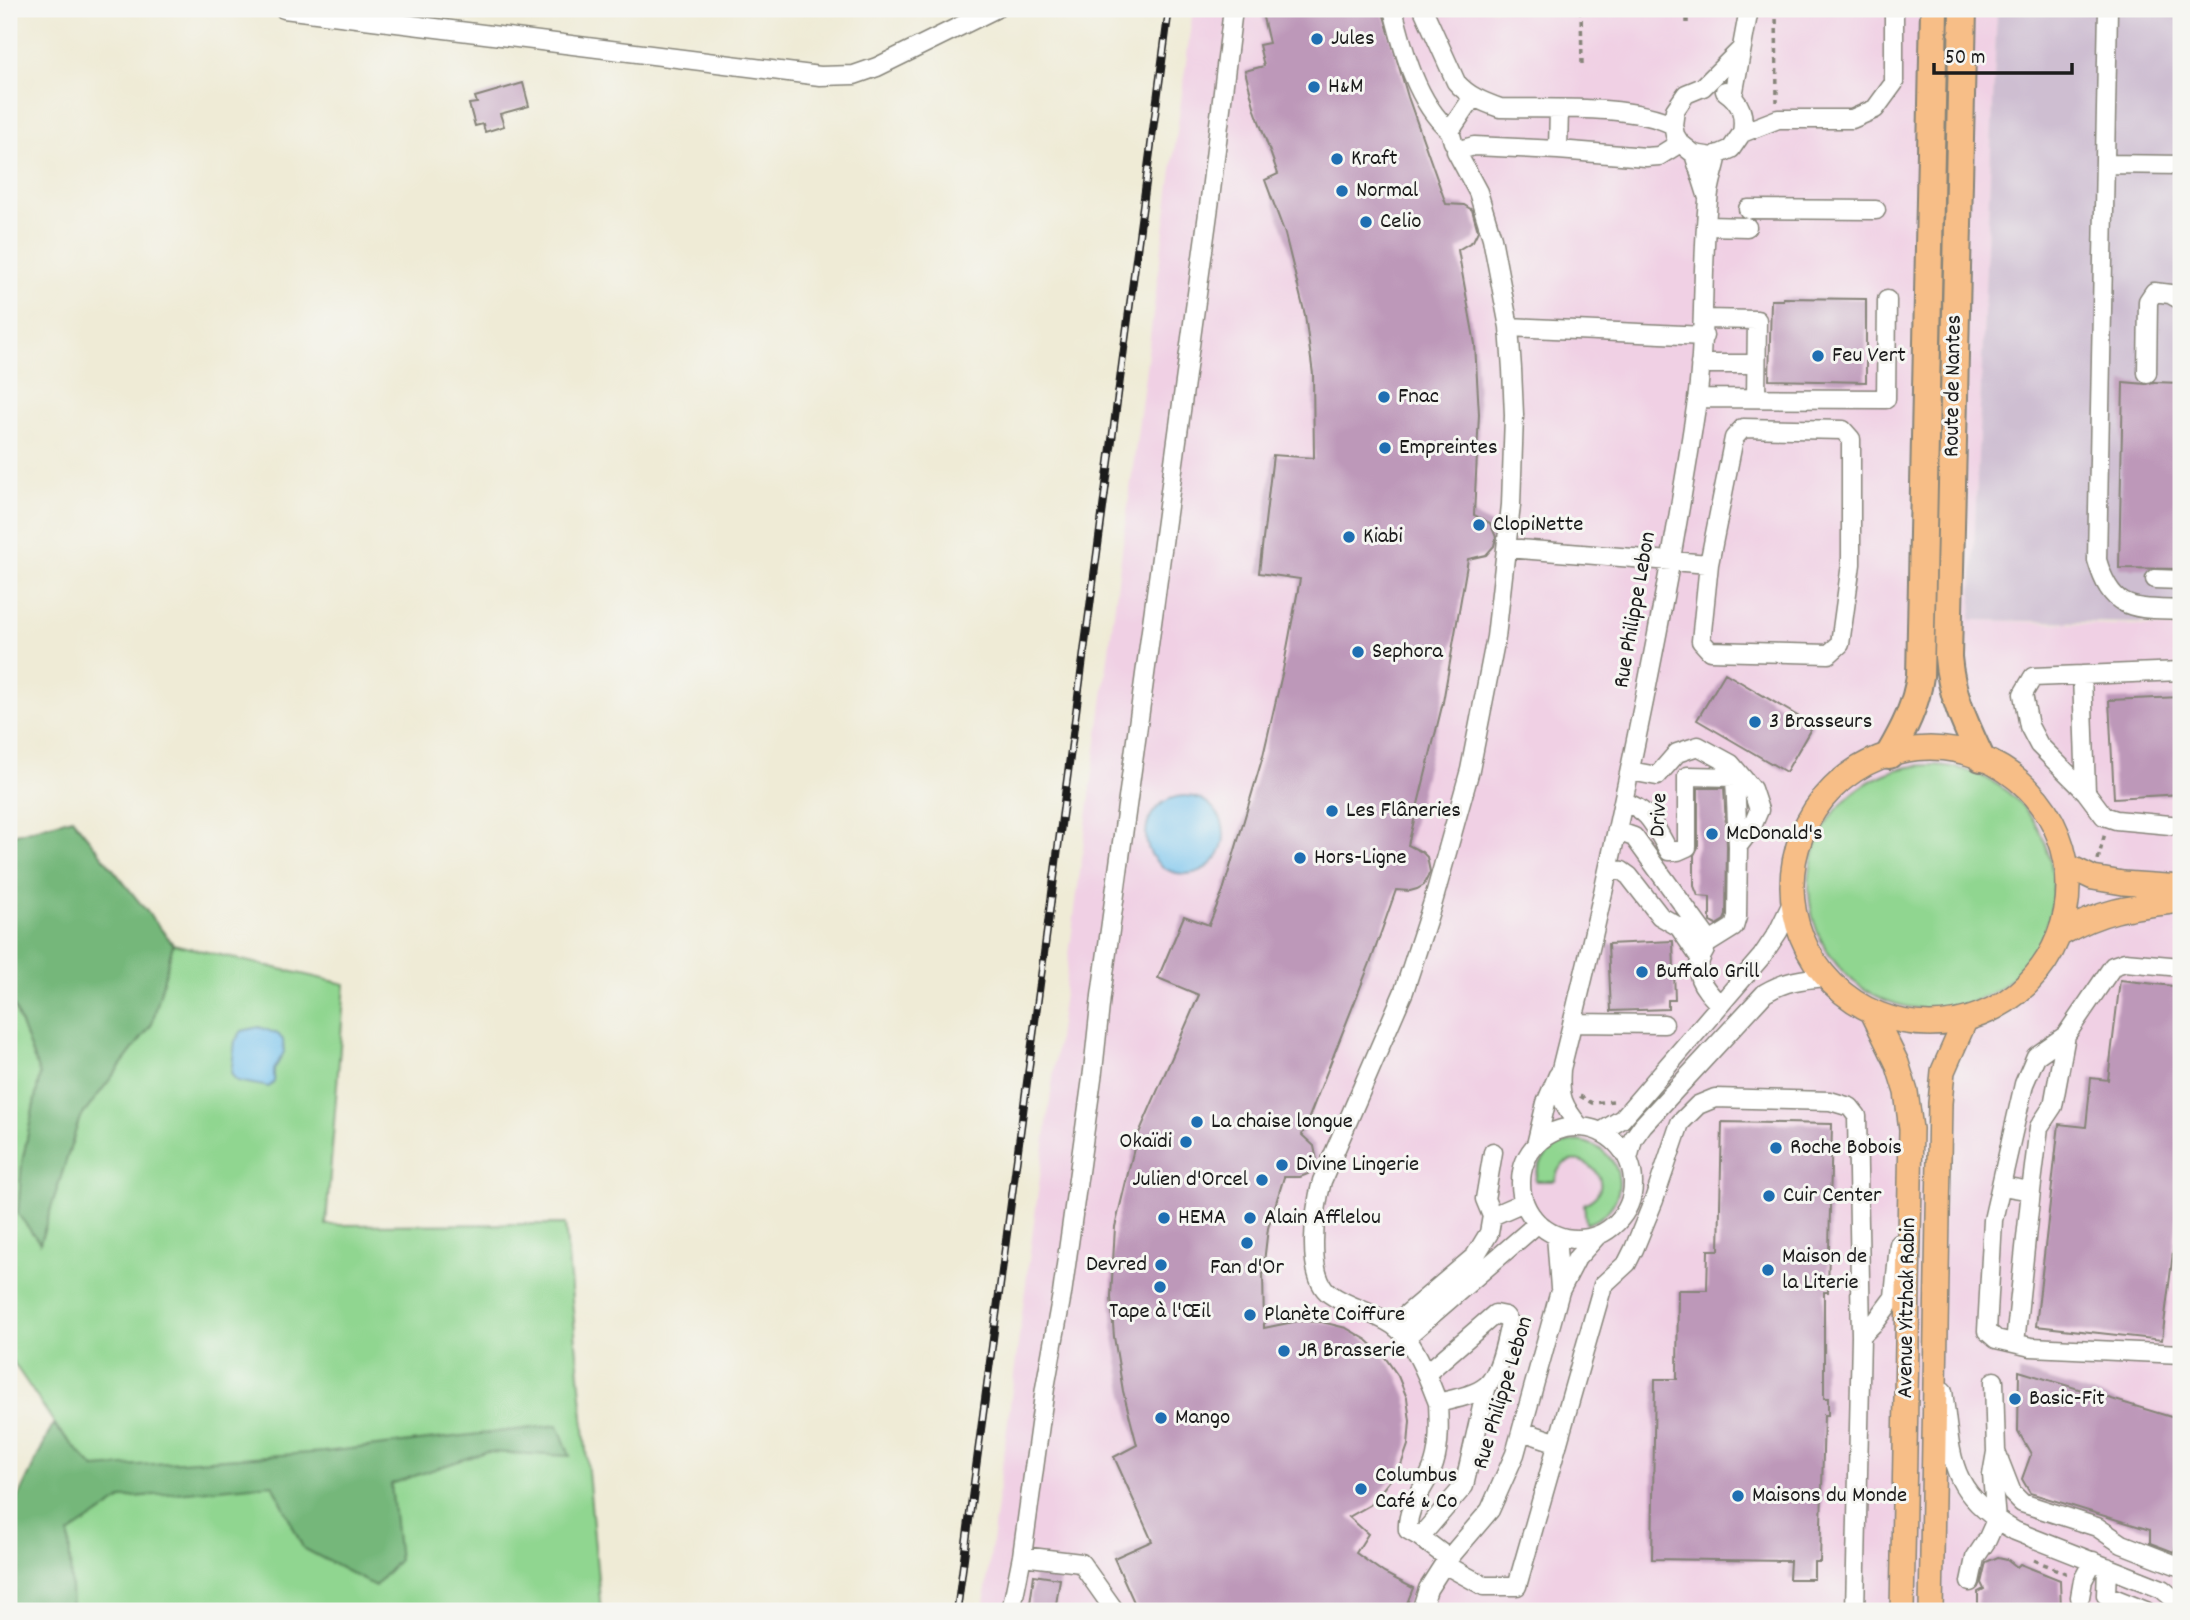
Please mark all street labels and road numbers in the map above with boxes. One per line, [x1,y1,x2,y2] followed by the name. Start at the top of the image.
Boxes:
[1936,314,1972,458] street label: Route de Nantes
[1606,529,1666,691] street label: Rue Philippe Lebon
[1642,792,1678,838] street label: Drive
[1890,1217,1926,1399] street label: Avenue Yitzhak Rabin
[1465,1312,1543,1474] street label: Rue Philippe Lebon

